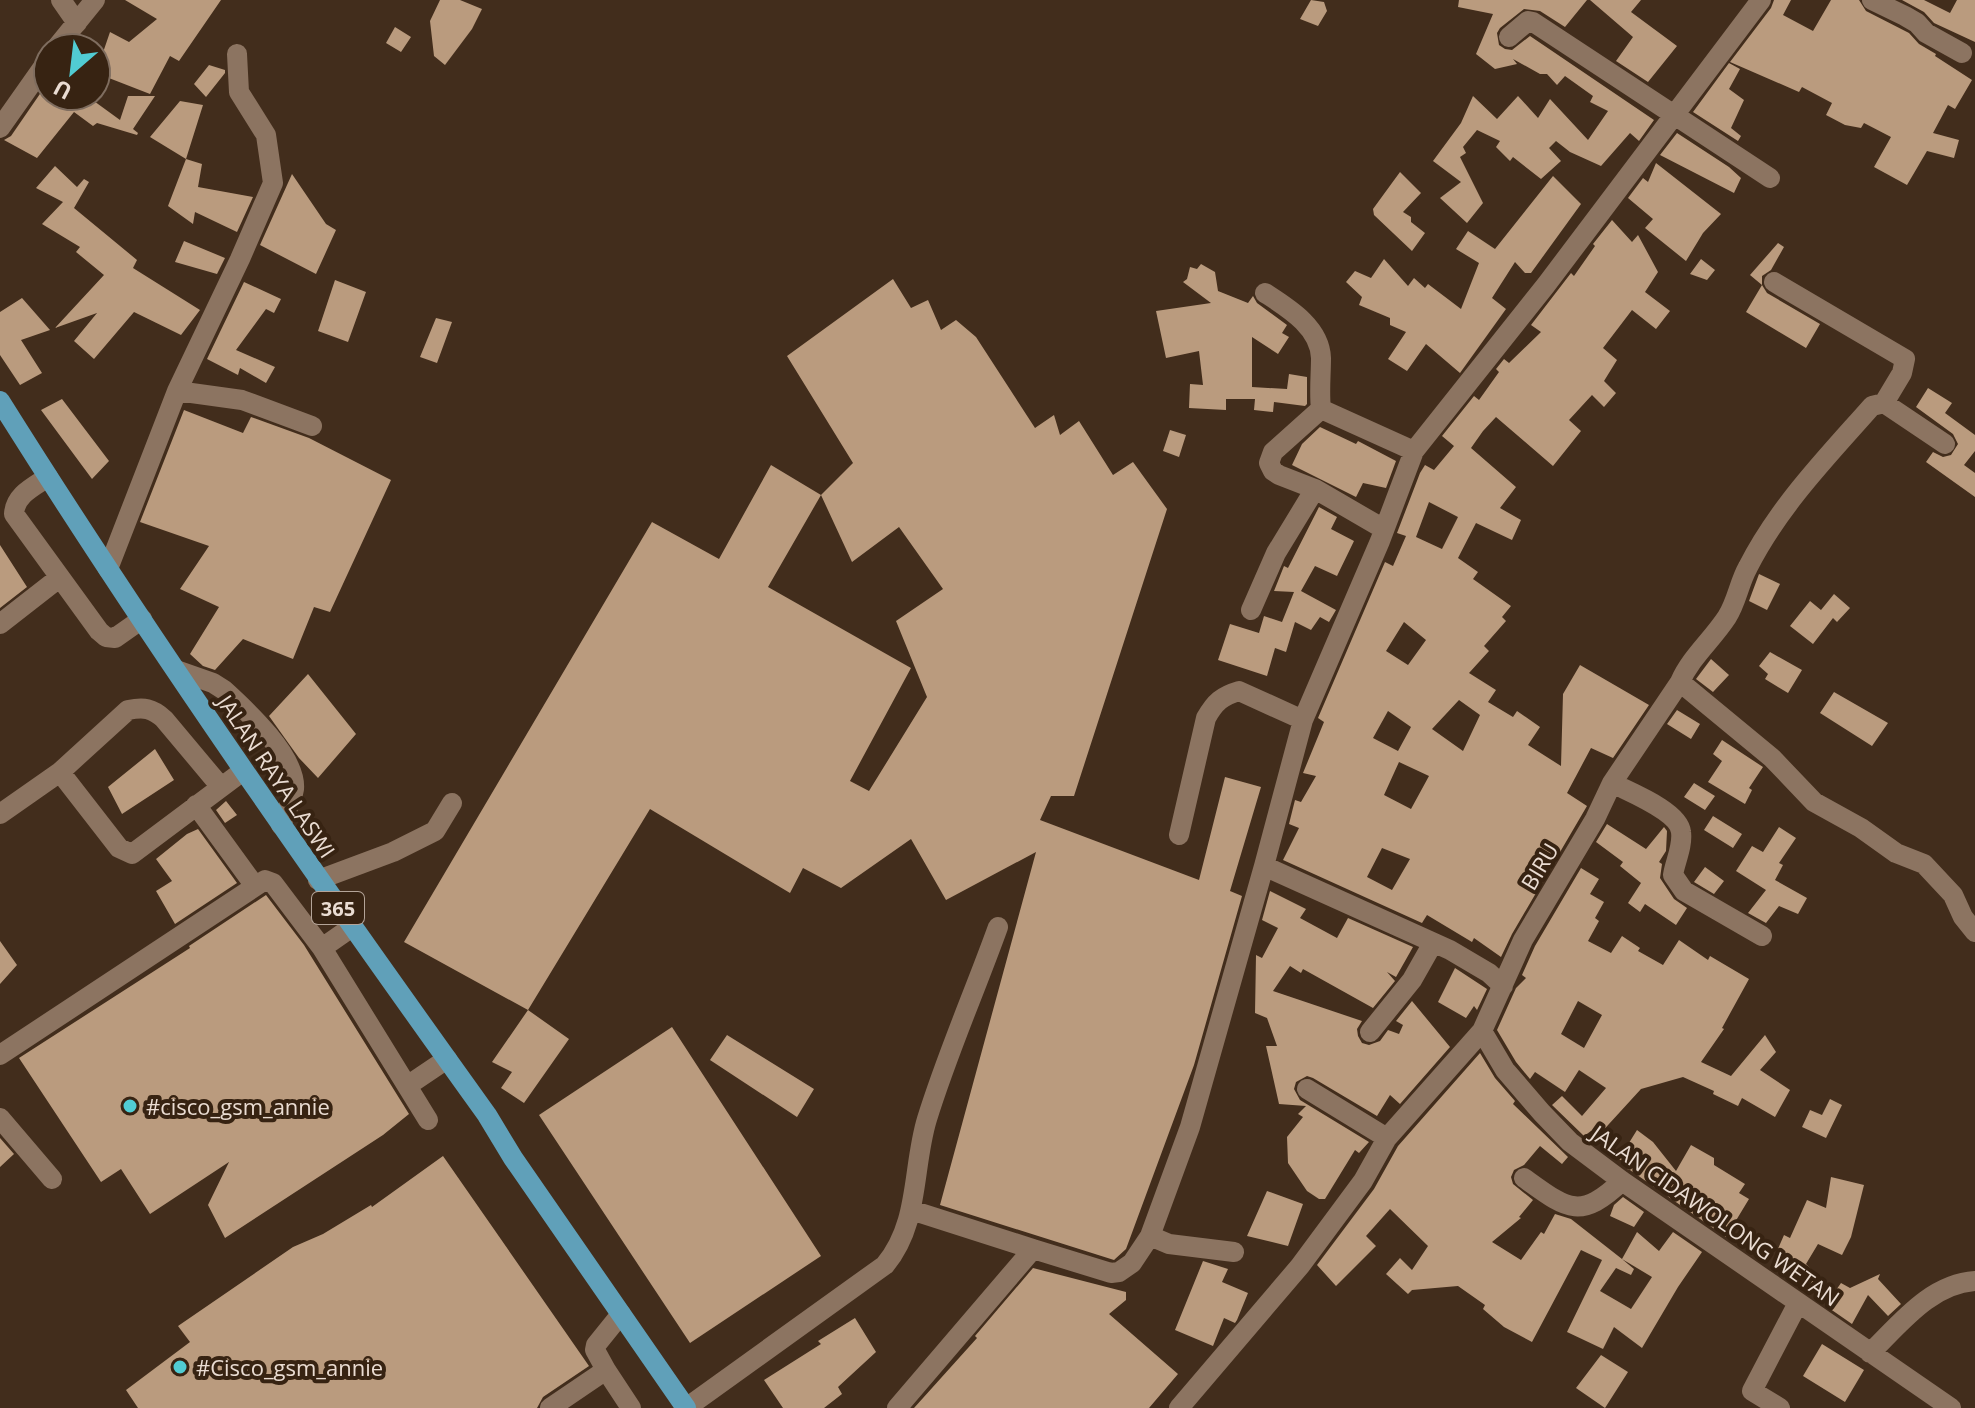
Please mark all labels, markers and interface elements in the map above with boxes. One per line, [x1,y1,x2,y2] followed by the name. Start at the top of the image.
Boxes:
[32,32,112,112] north arrow
[48,73,77,108] text: U
[210,687,343,863] street label: JALAN RAYA LASWI
[1513,837,1565,895] street label: BIRU
[312,892,364,924] road number: 365
[146,1091,330,1121] place label: #cisco_gsm_annie
[121,1097,139,1115] marker: #cisco_gsm_annie
[1584,1116,1846,1312] street label: JALAN CIDAWOLONG WETAN
[196,1352,383,1382] place label: #Cisco_gsm_annie
[171,1358,189,1376] marker: #Cisco_gsm_annie

